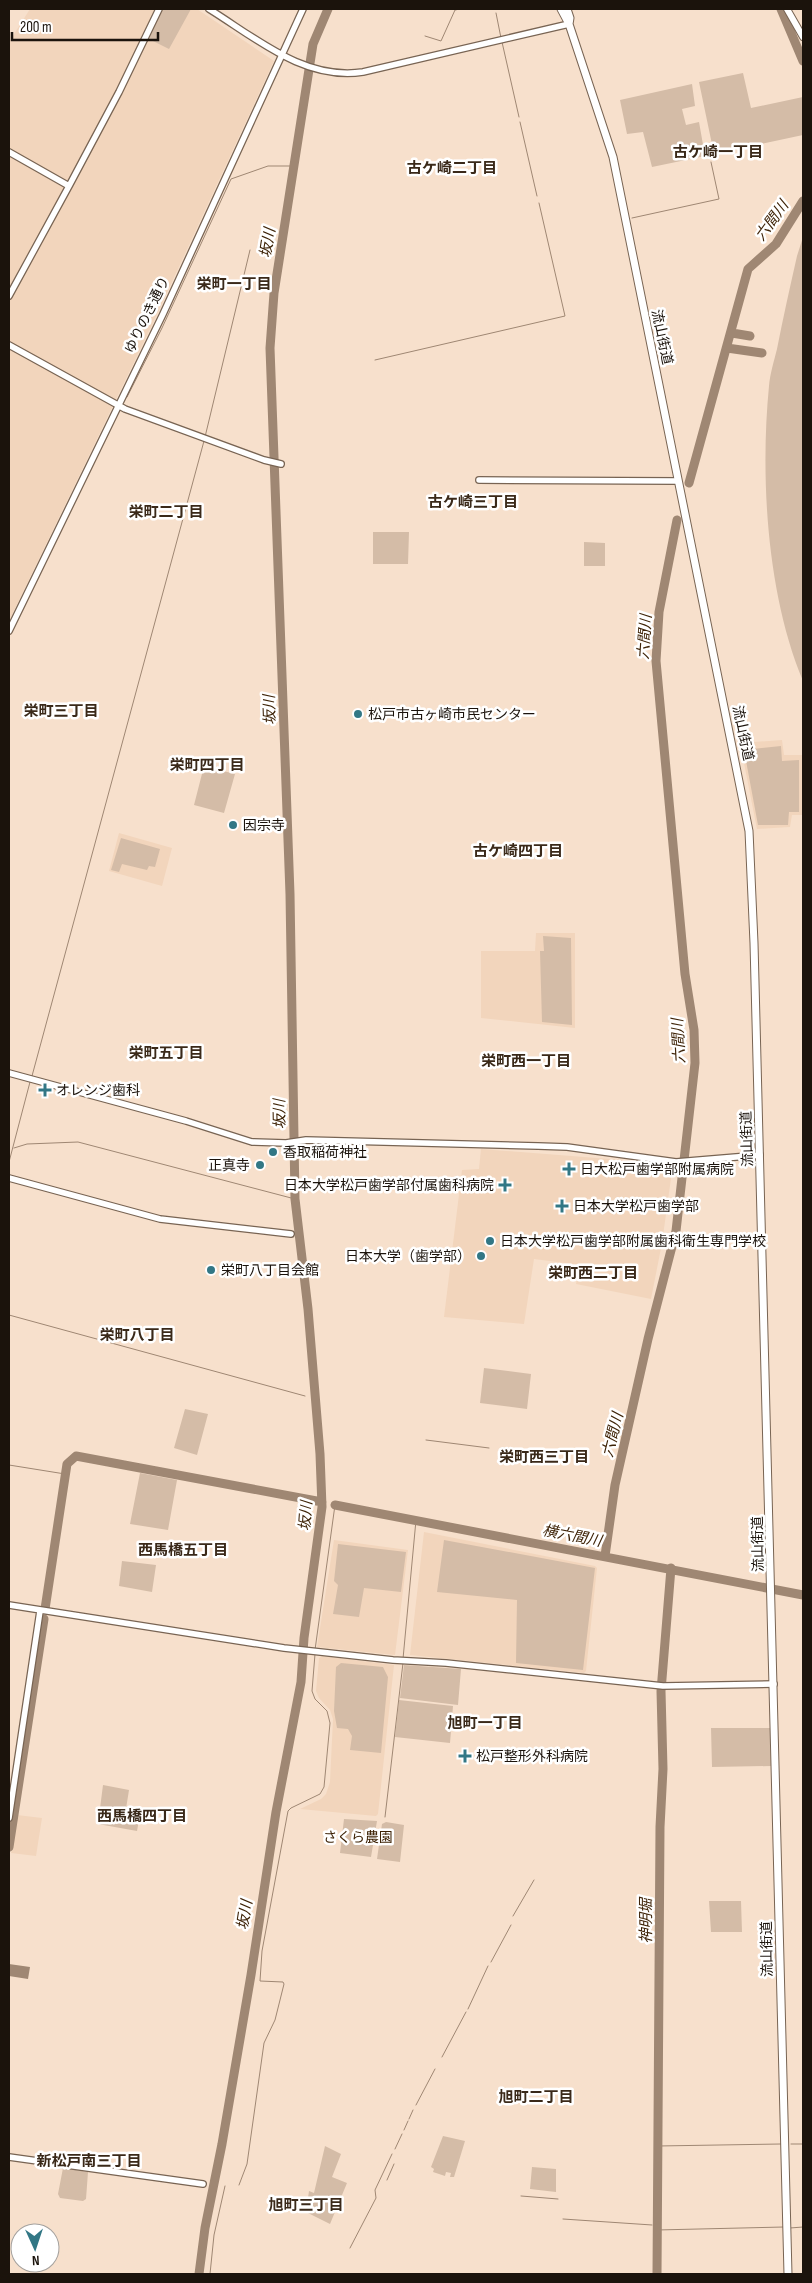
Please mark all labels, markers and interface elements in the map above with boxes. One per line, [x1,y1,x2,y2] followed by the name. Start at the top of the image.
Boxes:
[12,10,159,42] scale bar
[20,18,52,37] text: 200 m
[673,143,763,162] district label: 古ケ崎一丁目
[407,159,497,178] district label: 古ケ崎二丁目
[751,196,794,245] water label: 六間川
[256,225,280,259] water label: 坂川
[121,274,173,356] street label: ゆりのき通り
[196,275,272,294] district label: 栄町一丁目
[648,308,676,366] street label: 流山街道
[428,493,518,512] district label: 古ケ崎三丁目
[128,503,204,522] district label: 栄町二丁目
[634,612,656,660] water label: 六間川
[260,693,280,725] water label: 坂川
[23,702,99,721] district label: 栄町三丁目
[729,704,757,762] street label: 流山街道
[368,706,536,723] place label: 松戸市古ヶ崎市民センター
[352,708,364,720] marker: 松戸市古ヶ崎市民センター
[169,756,245,775] district label: 栄町四丁目
[243,817,285,834] place label: 因宗寺
[227,819,239,831] marker: 因宗寺
[473,842,563,861] district label: 古ケ崎四丁目
[668,1016,690,1064] water label: 六間川
[128,1044,204,1063] district label: 栄町五丁目
[481,1052,571,1071] district label: 栄町西一丁目
[56,1082,140,1099] place label: オレンジ歯科
[38,1083,52,1097] marker: オレンジ歯科
[270,1097,290,1129] water label: 坂川
[738,1111,756,1167] street label: 流山街道
[283,1144,367,1161] place label: 香取稲荷神社
[267,1146,279,1158] marker: 香取稲荷神社
[208,1157,250,1174] place label: 正真寺
[254,1159,266,1171] marker: 正真寺
[580,1161,734,1178] place label: 日大松戸歯学部附属病院
[562,1162,576,1176] marker: 日大松戸歯学部附属病院
[284,1177,494,1194] place label: 日本大学松戸歯学部付属歯科病院
[498,1178,512,1192] marker: 日本大学松戸歯学部付属歯科病院
[573,1198,699,1215] place label: 日本大学松戸歯学部
[555,1199,569,1213] marker: 日本大学松戸歯学部
[500,1233,766,1250] place label: 日本大学松戸歯学部附属歯科衛生専門学校
[484,1235,496,1247] marker: 日本大学松戸歯学部附属歯科衛生専門学校
[345,1248,471,1265] place label: 日本大学（歯学部）
[475,1250,487,1262] marker: 日本大学（歯学部）
[221,1262,319,1279] place label: 栄町八丁目会館
[205,1264,217,1276] marker: 栄町八丁目会館
[548,1264,638,1283] district label: 栄町西二丁目
[99,1326,175,1345] district label: 栄町八丁目
[598,1409,628,1459] water label: 六間川
[499,1448,589,1467] district label: 栄町西三丁目
[295,1498,317,1532] water label: 坂川
[749,1516,767,1572] street label: 流山街道
[541,1521,605,1551] water label: 横六間川
[138,1541,228,1560] district label: 西馬橋五丁目
[447,1714,523,1733] district label: 旭町一丁目
[476,1748,588,1765] place label: 松戸整形外科病院
[458,1749,472,1763] marker: 松戸整形外科病院
[97,1807,187,1826] district label: 西馬橋四丁目
[323,1829,393,1846] park label: さくら農園
[233,1897,257,1931] water label: 坂川
[637,1897,656,1944] water label: 神明堀
[758,1921,776,1977] street label: 流山街道
[498,2088,574,2107] district label: 旭町二丁目
[36,2152,142,2171] district label: 新松戸南三丁目
[268,2196,344,2215] district label: 旭町三丁目
[10,2223,60,2273] north arrow
[31,2252,40,2269] text: N

